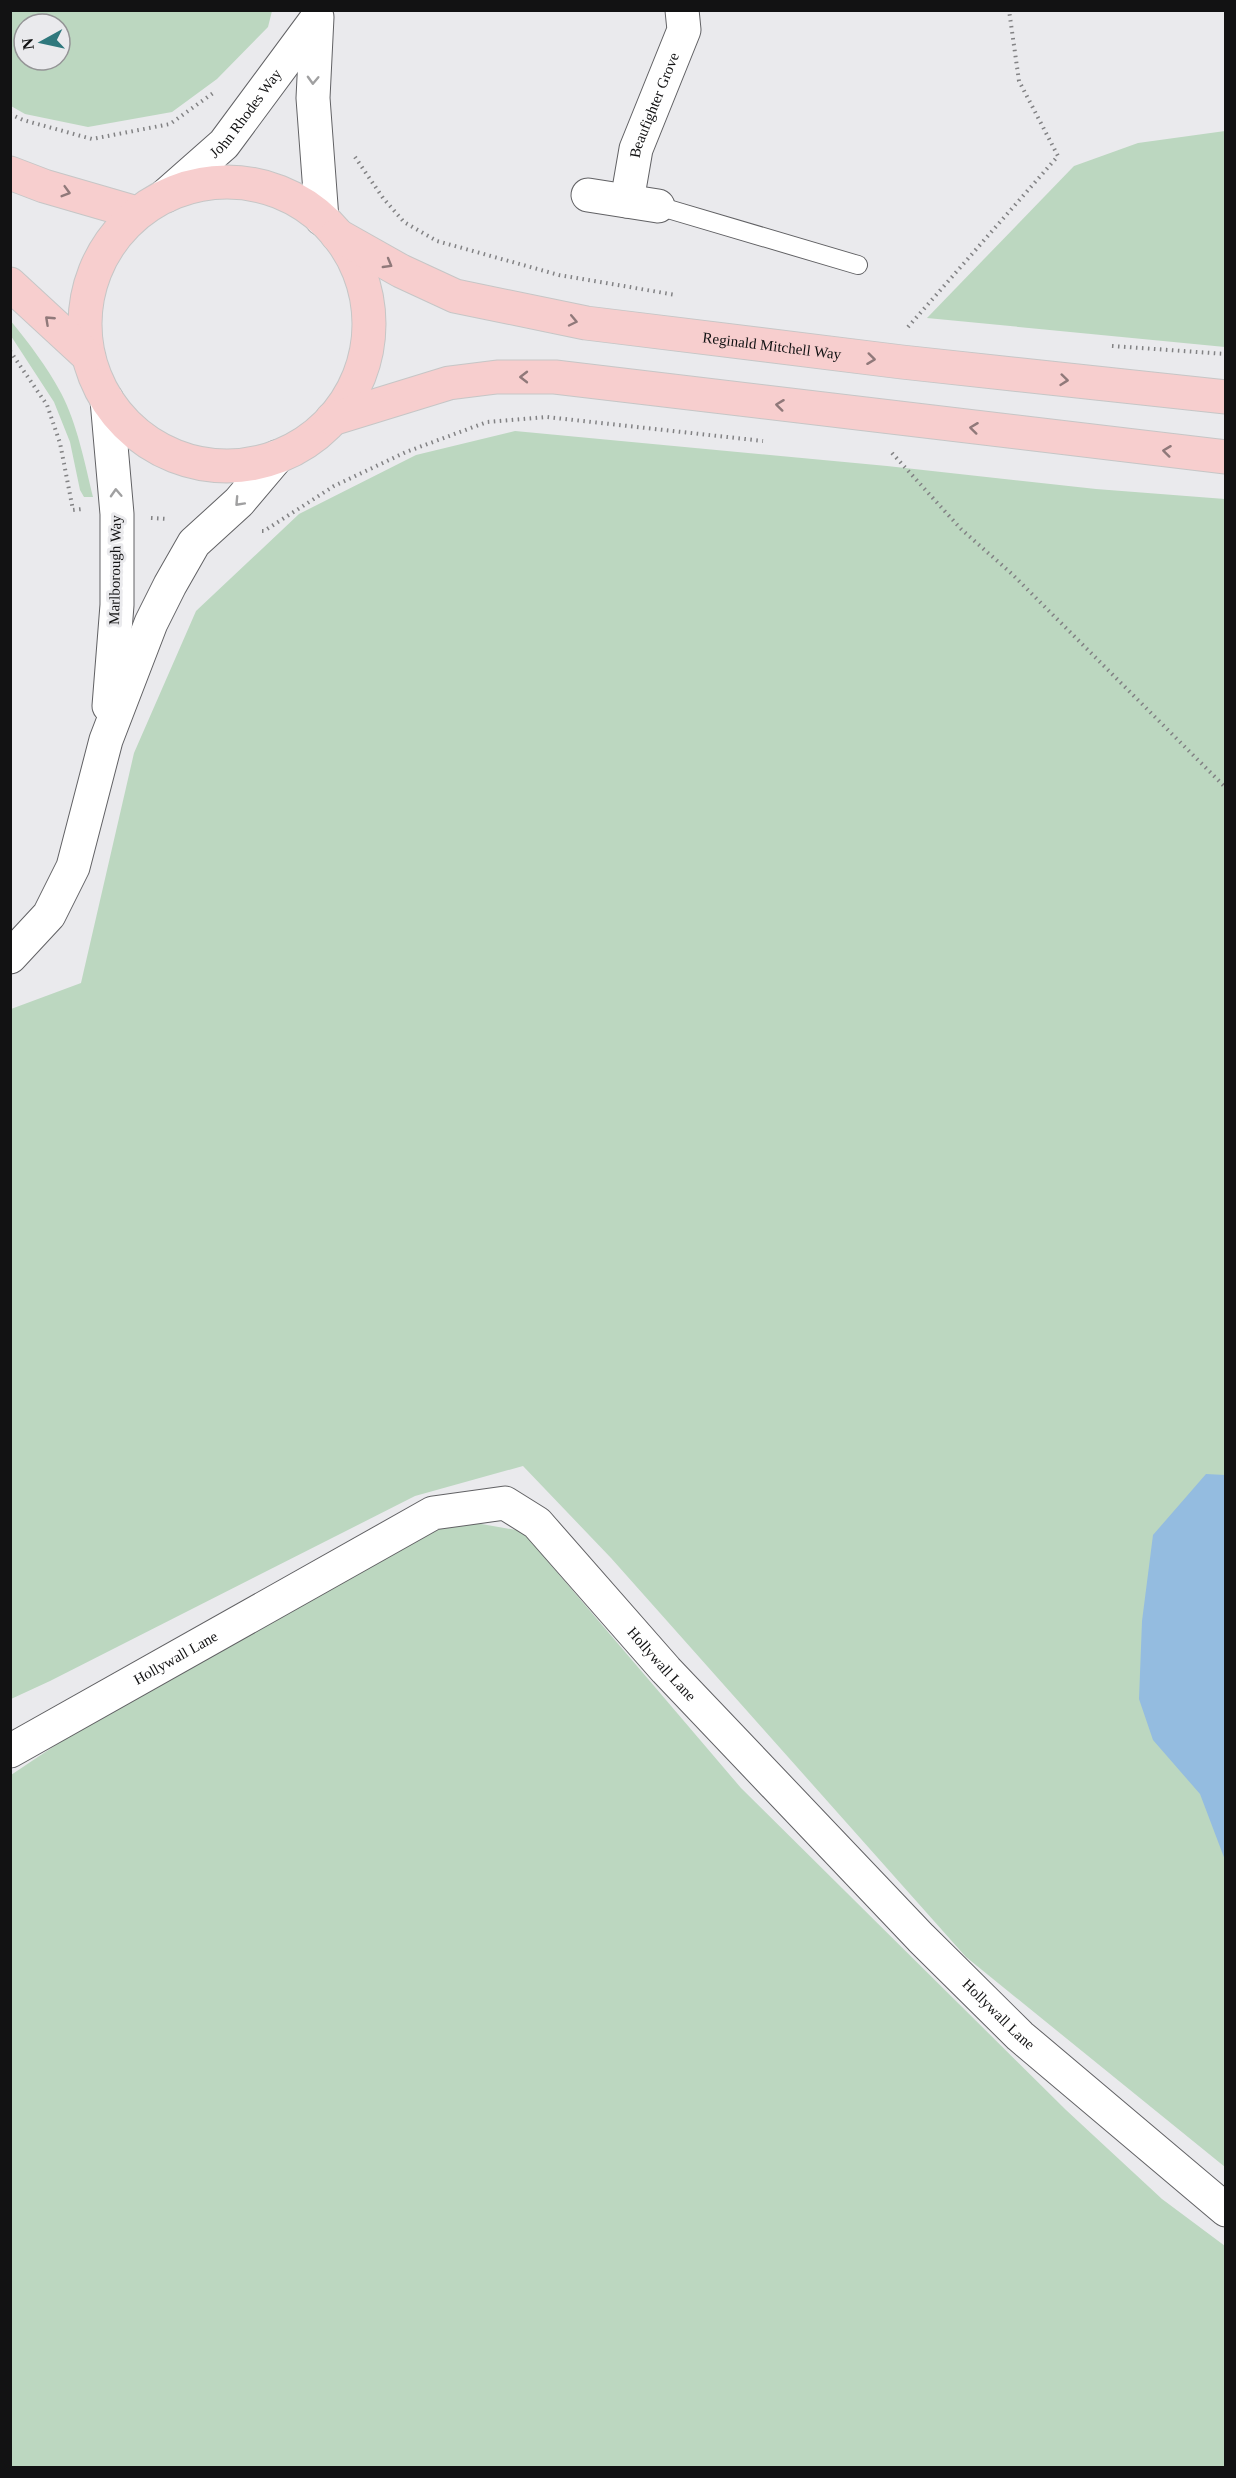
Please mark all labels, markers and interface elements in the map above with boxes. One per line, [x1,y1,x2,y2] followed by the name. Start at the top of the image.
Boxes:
[12,12,72,72] north arrow
[18,37,37,51] text: N
[627,50,682,159] street label: Beaufighter Grove
[206,65,285,161] street label: John Rhodes Way
[307,75,320,84] one-way arrow
[60,185,71,197] one-way arrow
[382,256,392,268] one-way arrow
[568,313,578,326] one-way arrow
[46,316,57,327] one-way arrow
[702,329,843,362] street label: Reginald Mitchell Way
[866,352,875,364] one-way arrow
[519,371,528,383] one-way arrow
[1060,373,1069,386] one-way arrow
[775,399,785,412] one-way arrow
[969,422,978,435] one-way arrow
[1163,445,1172,457] one-way arrow
[109,489,122,498] one-way arrow
[235,495,246,505] one-way arrow
[106,514,124,625] street label: Marlborough Way
[624,1624,699,1704] street label: Hollywall Lane
[131,1628,221,1688] street label: Hollywall Lane
[959,1976,1038,2053] street label: Hollywall Lane

